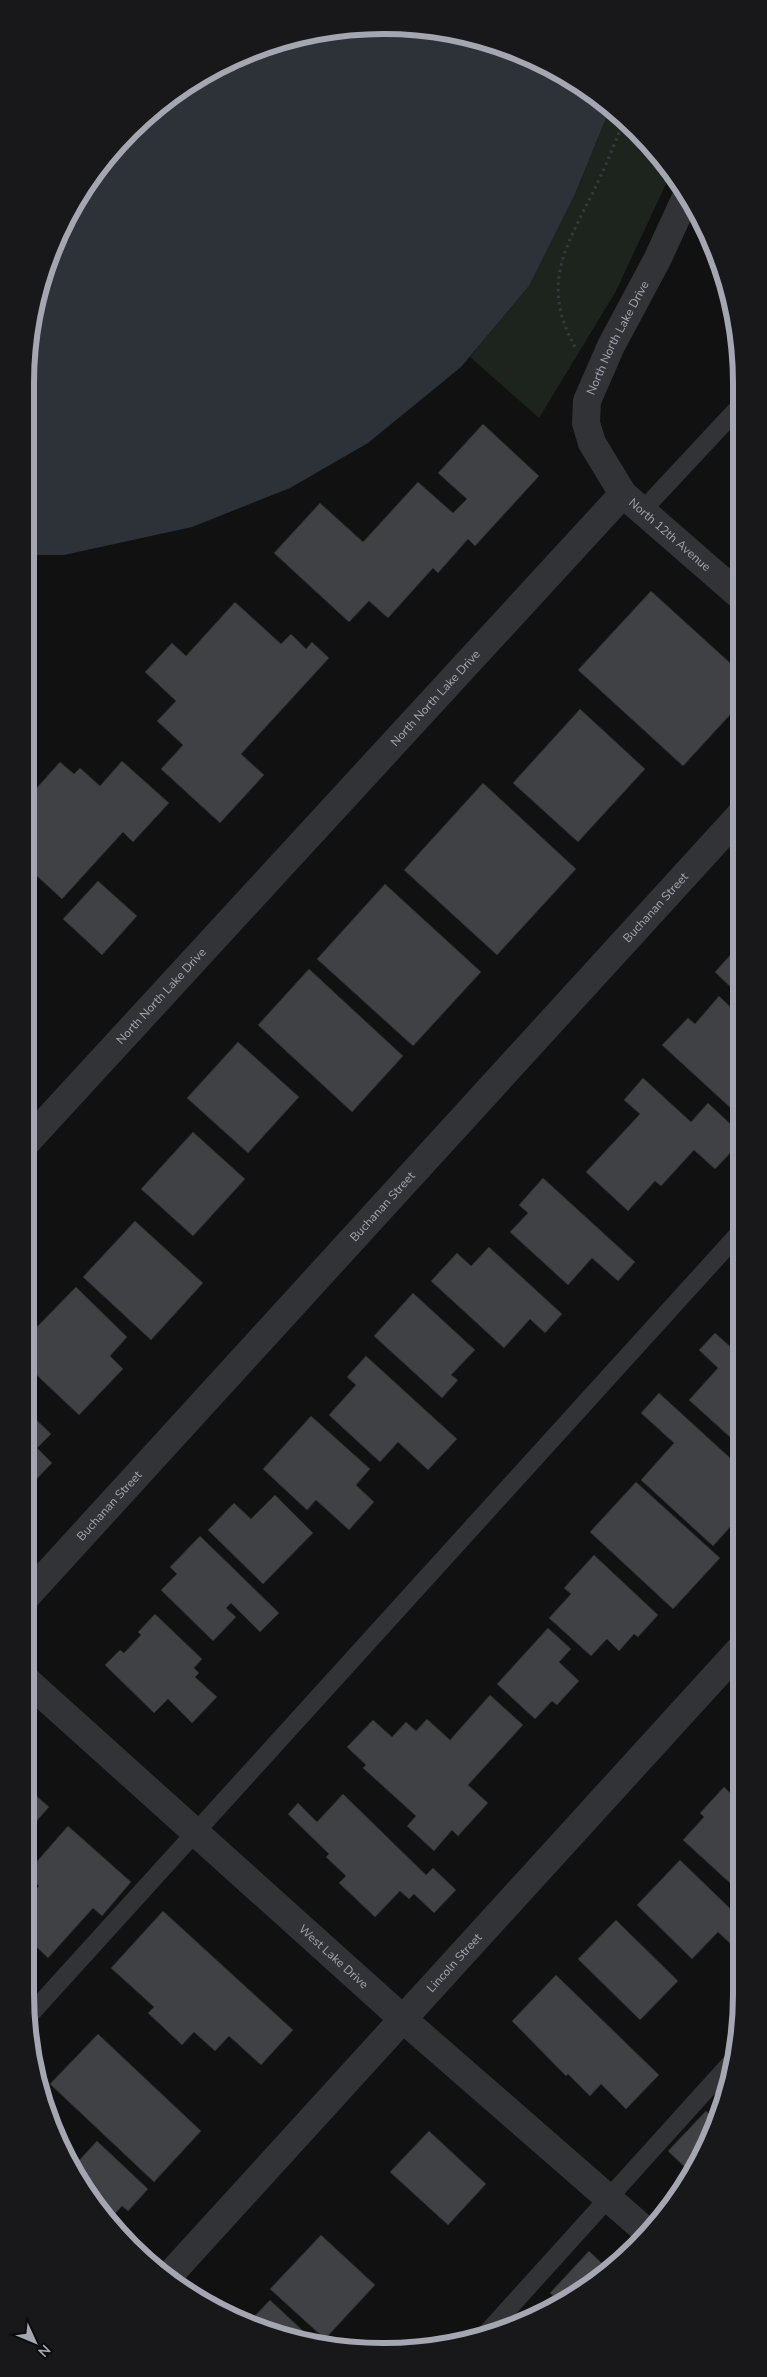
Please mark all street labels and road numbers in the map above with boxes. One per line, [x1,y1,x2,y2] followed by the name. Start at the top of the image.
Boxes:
[583,278,652,397] street label: North North Lake Drive
[625,495,714,575] street label: North 12th Avenue
[387,646,484,750] street label: North North Lake Drive
[619,869,692,946] street label: Buchanan Street
[113,945,209,1048] street label: North North Lake Drive
[346,1168,419,1245] street label: Buchanan Street
[73,1467,146,1544] street label: Buchanan Street
[295,1921,372,1992] street label: West Lake Drive
[423,1929,486,1996] street label: Lincoln Street

